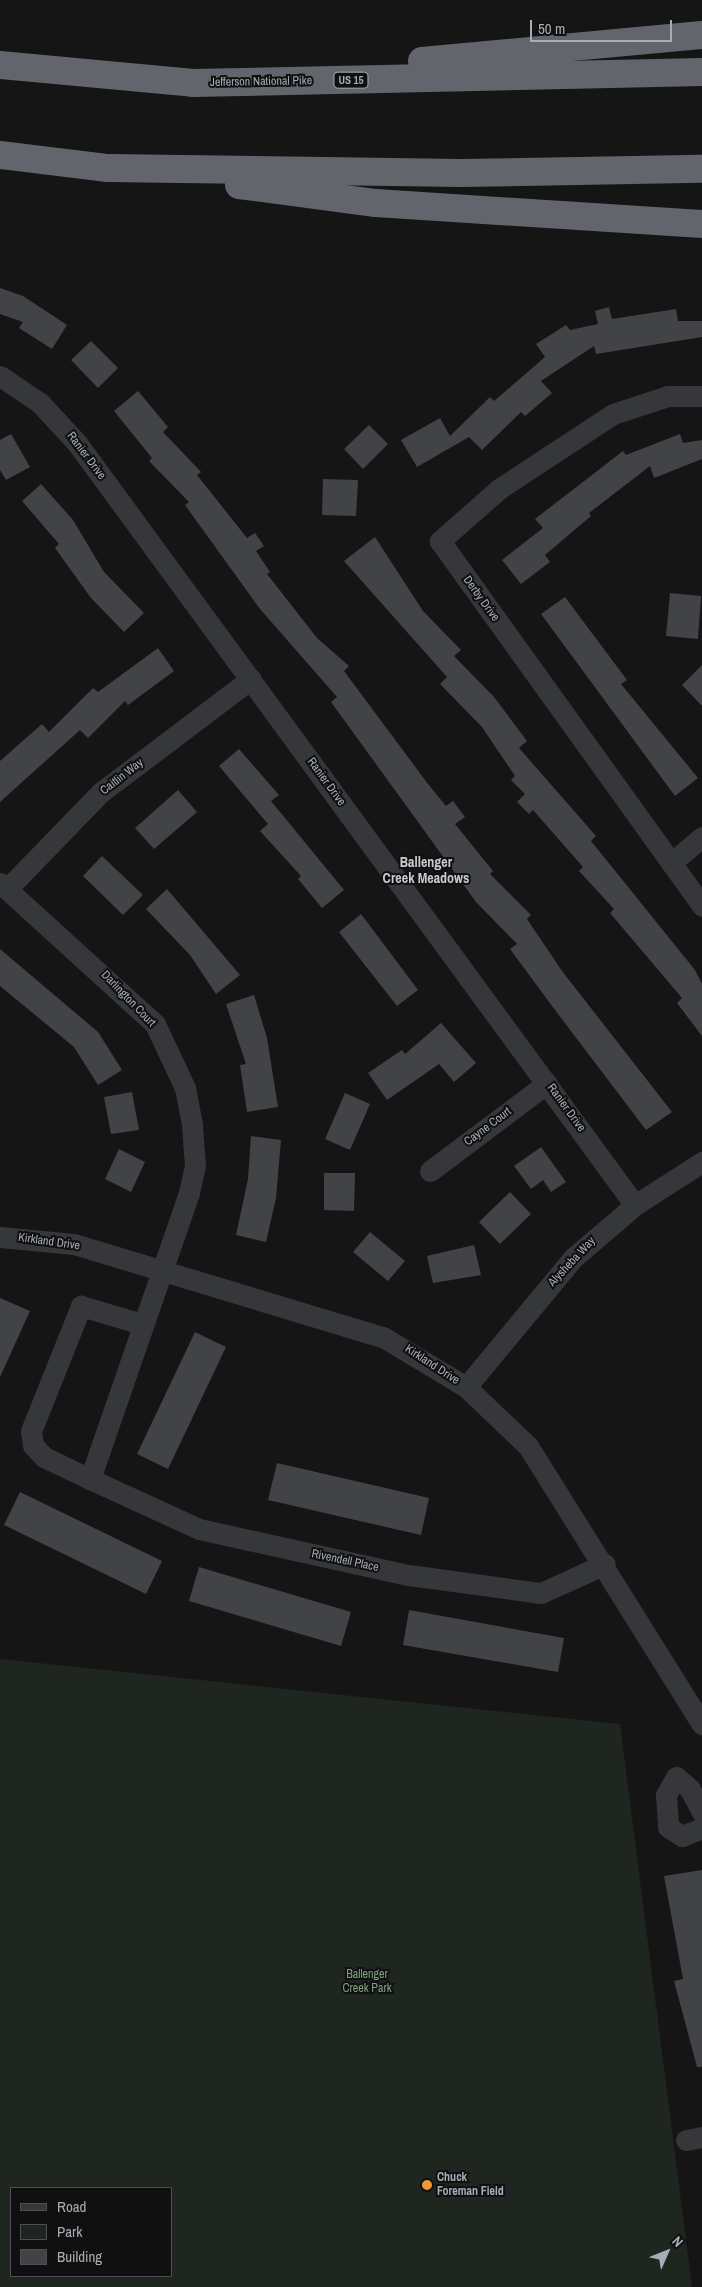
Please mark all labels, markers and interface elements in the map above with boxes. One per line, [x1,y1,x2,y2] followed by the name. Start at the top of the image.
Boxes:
[532,10,674,42] scale bar
[538,18,565,39] text: 50 m
[332,72,370,88] road number: US 15
[210,74,312,90] street label: Jefferson National Pike
[63,429,109,483] street label: Ranier Drive
[460,574,502,624] street label: Derby Drive
[304,755,348,809] street label: Ranier Drive
[98,756,146,798] street label: Caitlin Way
[383,854,469,886] district label: Ballenger Creek Meadows
[98,968,158,1030] street label: Darlington Court
[544,1081,588,1135] street label: Ranier Drive
[462,1105,514,1149] street label: Cayne Court
[17,1231,81,1253] street label: Kirkland Drive
[545,1234,599,1290] street label: Alysheba Way
[402,1342,462,1388] street label: Kirkland Drive
[310,1547,380,1575] street label: Rivendell Place
[342,1968,392,1996] park label: Ballenger Creek Park
[437,2171,504,2199] place label: Chuck Foreman Field
[421,2179,433,2191] marker: Chuck Foreman Field
[10,2187,172,2277] legend
[57,2196,86,2217] text: Road
[57,2221,82,2242] text: Park
[642,2227,692,2277] north arrow
[668,2232,687,2251] text: N
[57,2246,102,2267] text: Building

